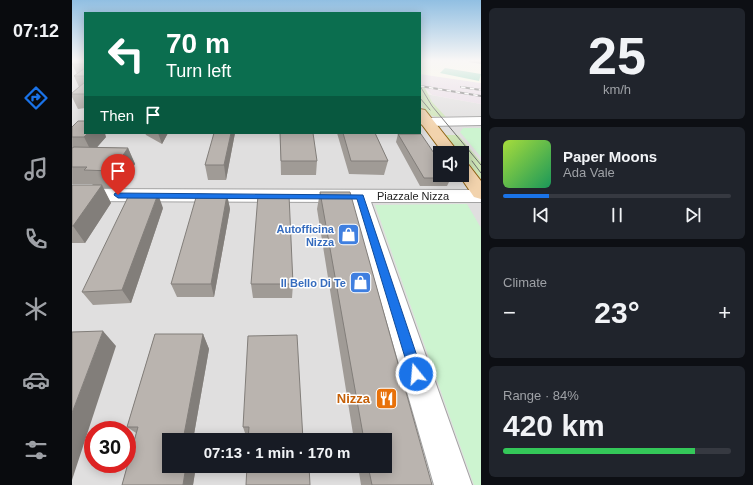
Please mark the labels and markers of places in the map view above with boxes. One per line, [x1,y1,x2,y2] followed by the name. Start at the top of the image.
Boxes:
[101,154,135,195] pin
[336,222,362,248] shop icon: Autofficina Nizza
[277,223,335,248] place label: Autofficina Nizza
[348,270,374,296] shop icon: Il Bello Di Te
[281,277,346,289] place label: Il Bello Di Te
[373,385,399,411] restaurant icon: Nizza
[337,391,371,406] place label: Nizza

